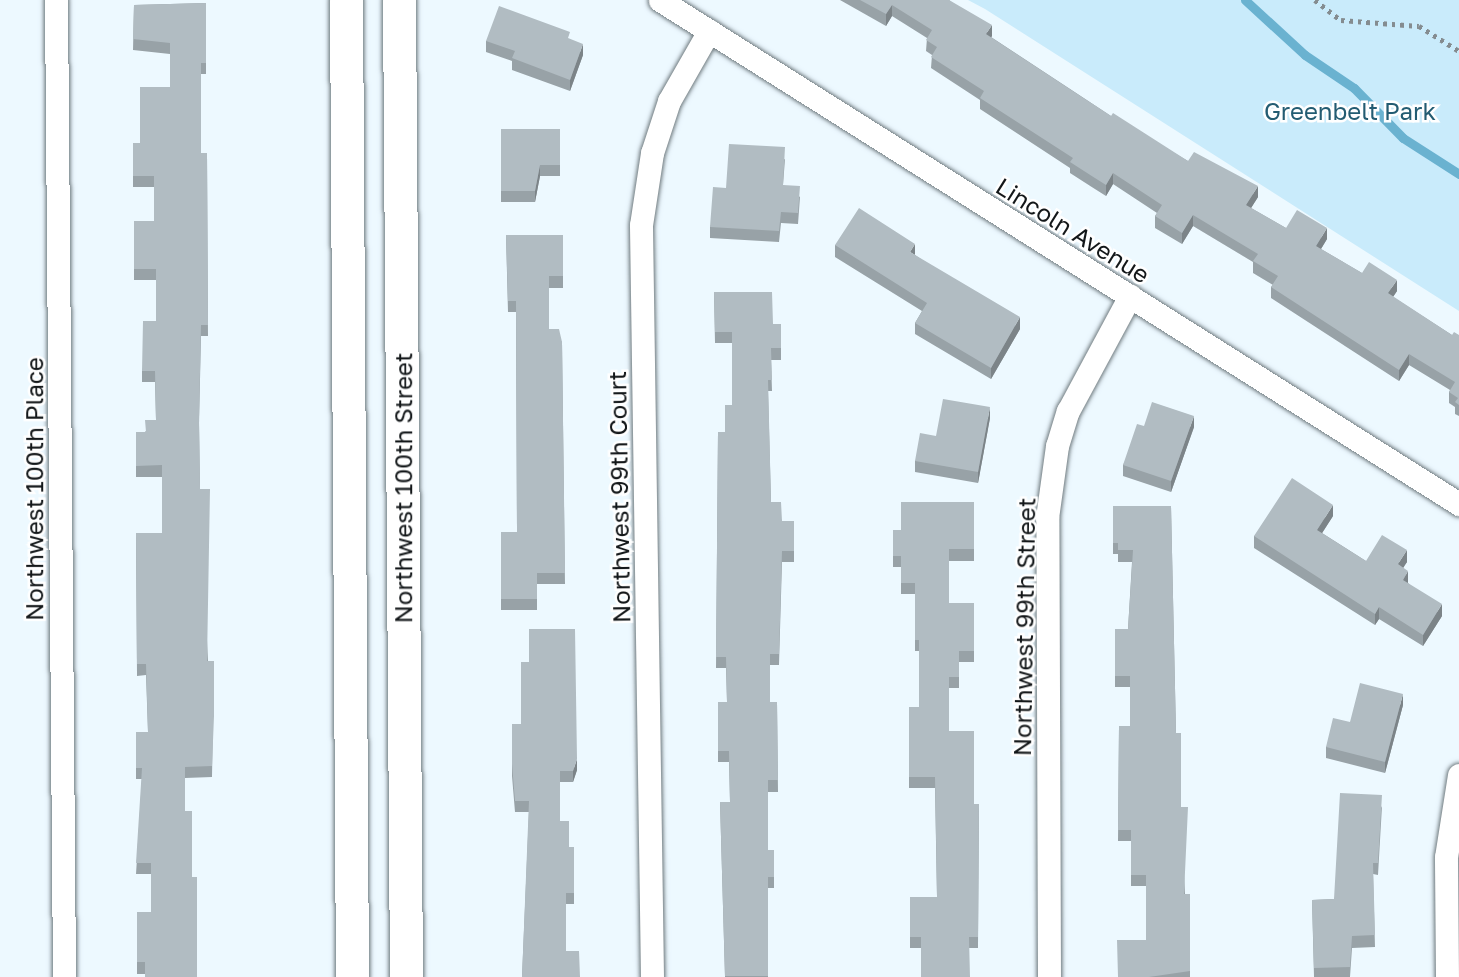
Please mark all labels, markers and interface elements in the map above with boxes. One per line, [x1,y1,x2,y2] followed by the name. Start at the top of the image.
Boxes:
[1264,97,1436,125] park label: Greenbelt Park
[991,171,1155,289] street label: Lincoln Avenue
[389,353,417,623] street label: Northwest 100th Street
[20,357,48,621] street label: Northwest 100th Place
[602,371,636,623] street label: Northwest 99th Court
[1007,498,1041,756] street label: Northwest 99th Street

